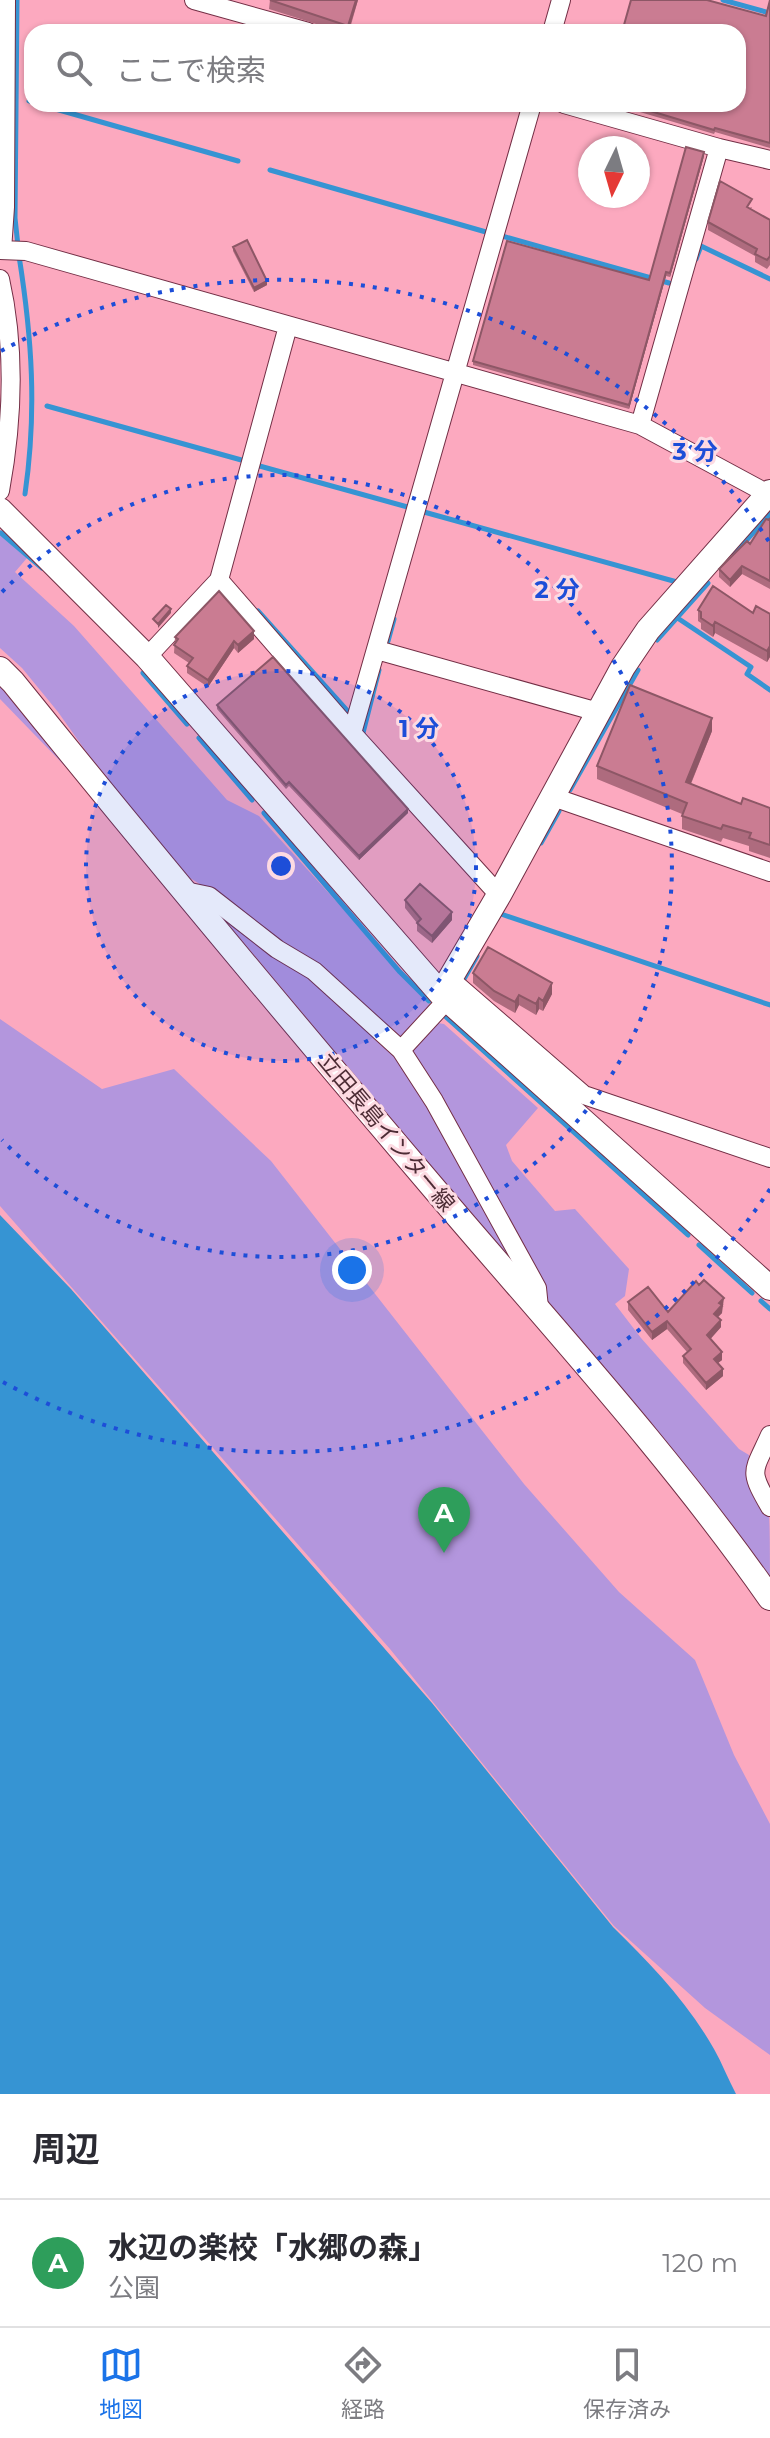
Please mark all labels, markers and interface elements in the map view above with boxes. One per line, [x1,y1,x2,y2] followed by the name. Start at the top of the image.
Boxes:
[24,24,746,112] search box
[52,46,96,90] icon: search
[116,52,266,89] text: ここで検索
[578,136,650,208] north arrow
[672,437,718,466] text: 3 分
[535,575,579,604] text: 2 分
[399,714,439,743] text: 1 分
[267,852,295,880] centre of rings
[313,1048,461,1217] street label: 立田長島インター線
[332,1250,372,1290] your location
[418,1487,470,1553] pin: A
[32,2128,100,2170] text: 周辺
[108,2229,438,2266] text: 水辺の楽校「水郷の森」
[48,2247,68,2279] text: A
[662,2247,738,2279] text: 120 m
[108,2272,160,2304] text: 公園
[99,2343,143,2423] tab: 地図
[341,2343,385,2423] tab: 経路
[583,2343,671,2423] tab: 保存済み

